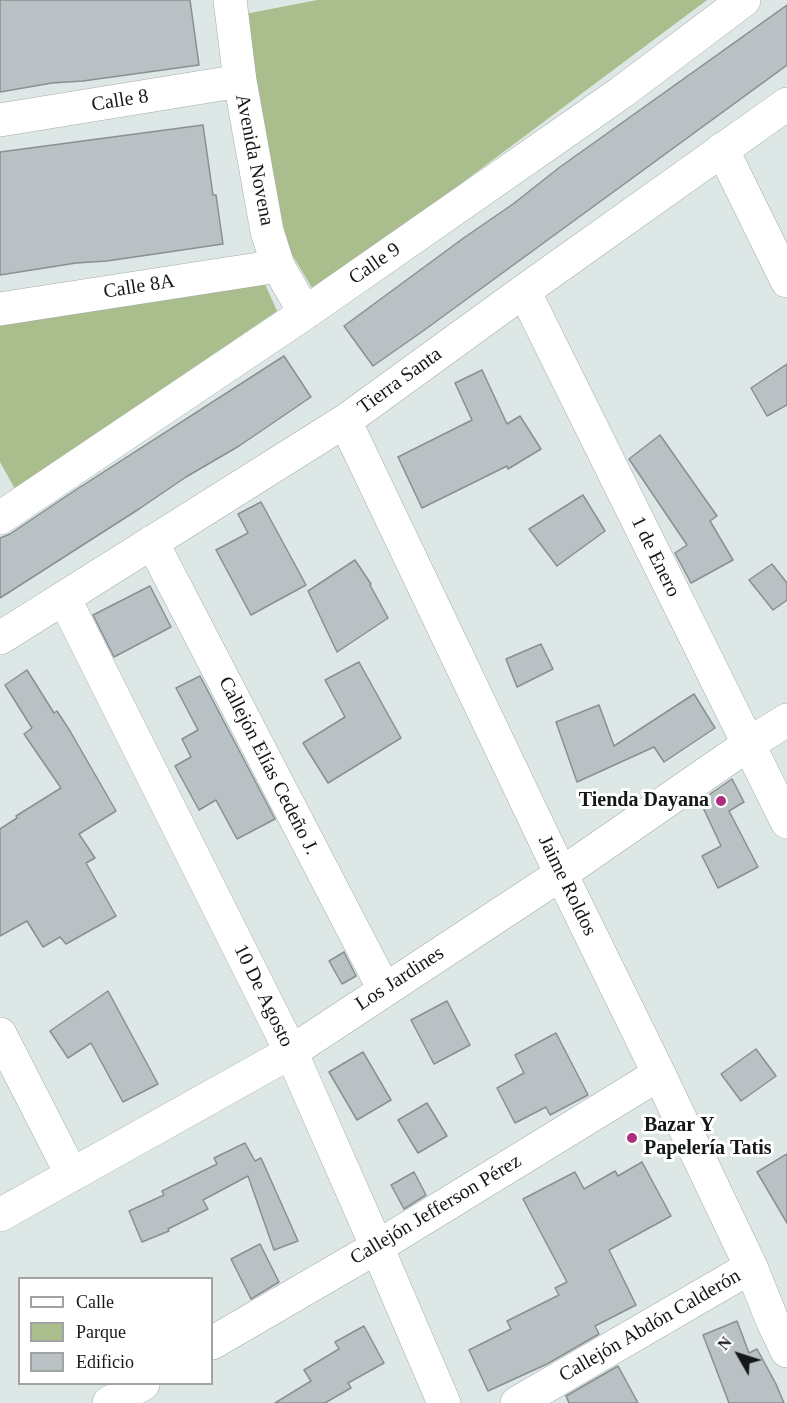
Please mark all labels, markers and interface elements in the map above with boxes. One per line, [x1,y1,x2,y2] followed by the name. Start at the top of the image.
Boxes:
[90,85,150,117] street label: Calle 8
[229,92,279,228] street label: Avenida Novena
[345,238,405,290] street label: Calle 9
[102,270,176,304] street label: Calle 8A
[353,343,447,419] street label: Tierra Santa
[625,513,685,601] street label: 1 de Enero
[213,673,323,859] street label: Callejón Elías Cedeño J.
[579,789,709,813] place label: Tienda Dayana
[714,794,728,808] marker: Tienda Dayana
[532,832,602,940] street label: Jaime Roldos
[228,941,298,1051] street label: 10 De Agosto
[351,942,449,1016] street label: Los Jardines
[644,1114,772,1161] place label: Bazar Y Papelería Tatis
[625,1131,639,1145] marker: Bazar Y Papelería Tatis
[346,1149,526,1271] street label: Callejón Jefferson Pérez
[555,1264,745,1388] street label: Callejón Abdón Calderón
[18,1277,213,1385] legend
[76,1292,114,1312] text: Calle
[76,1322,126,1342] text: Parque
[709,1325,769,1385] north arrow
[714,1334,735,1353] text: N
[76,1352,134,1372] text: Edificio

